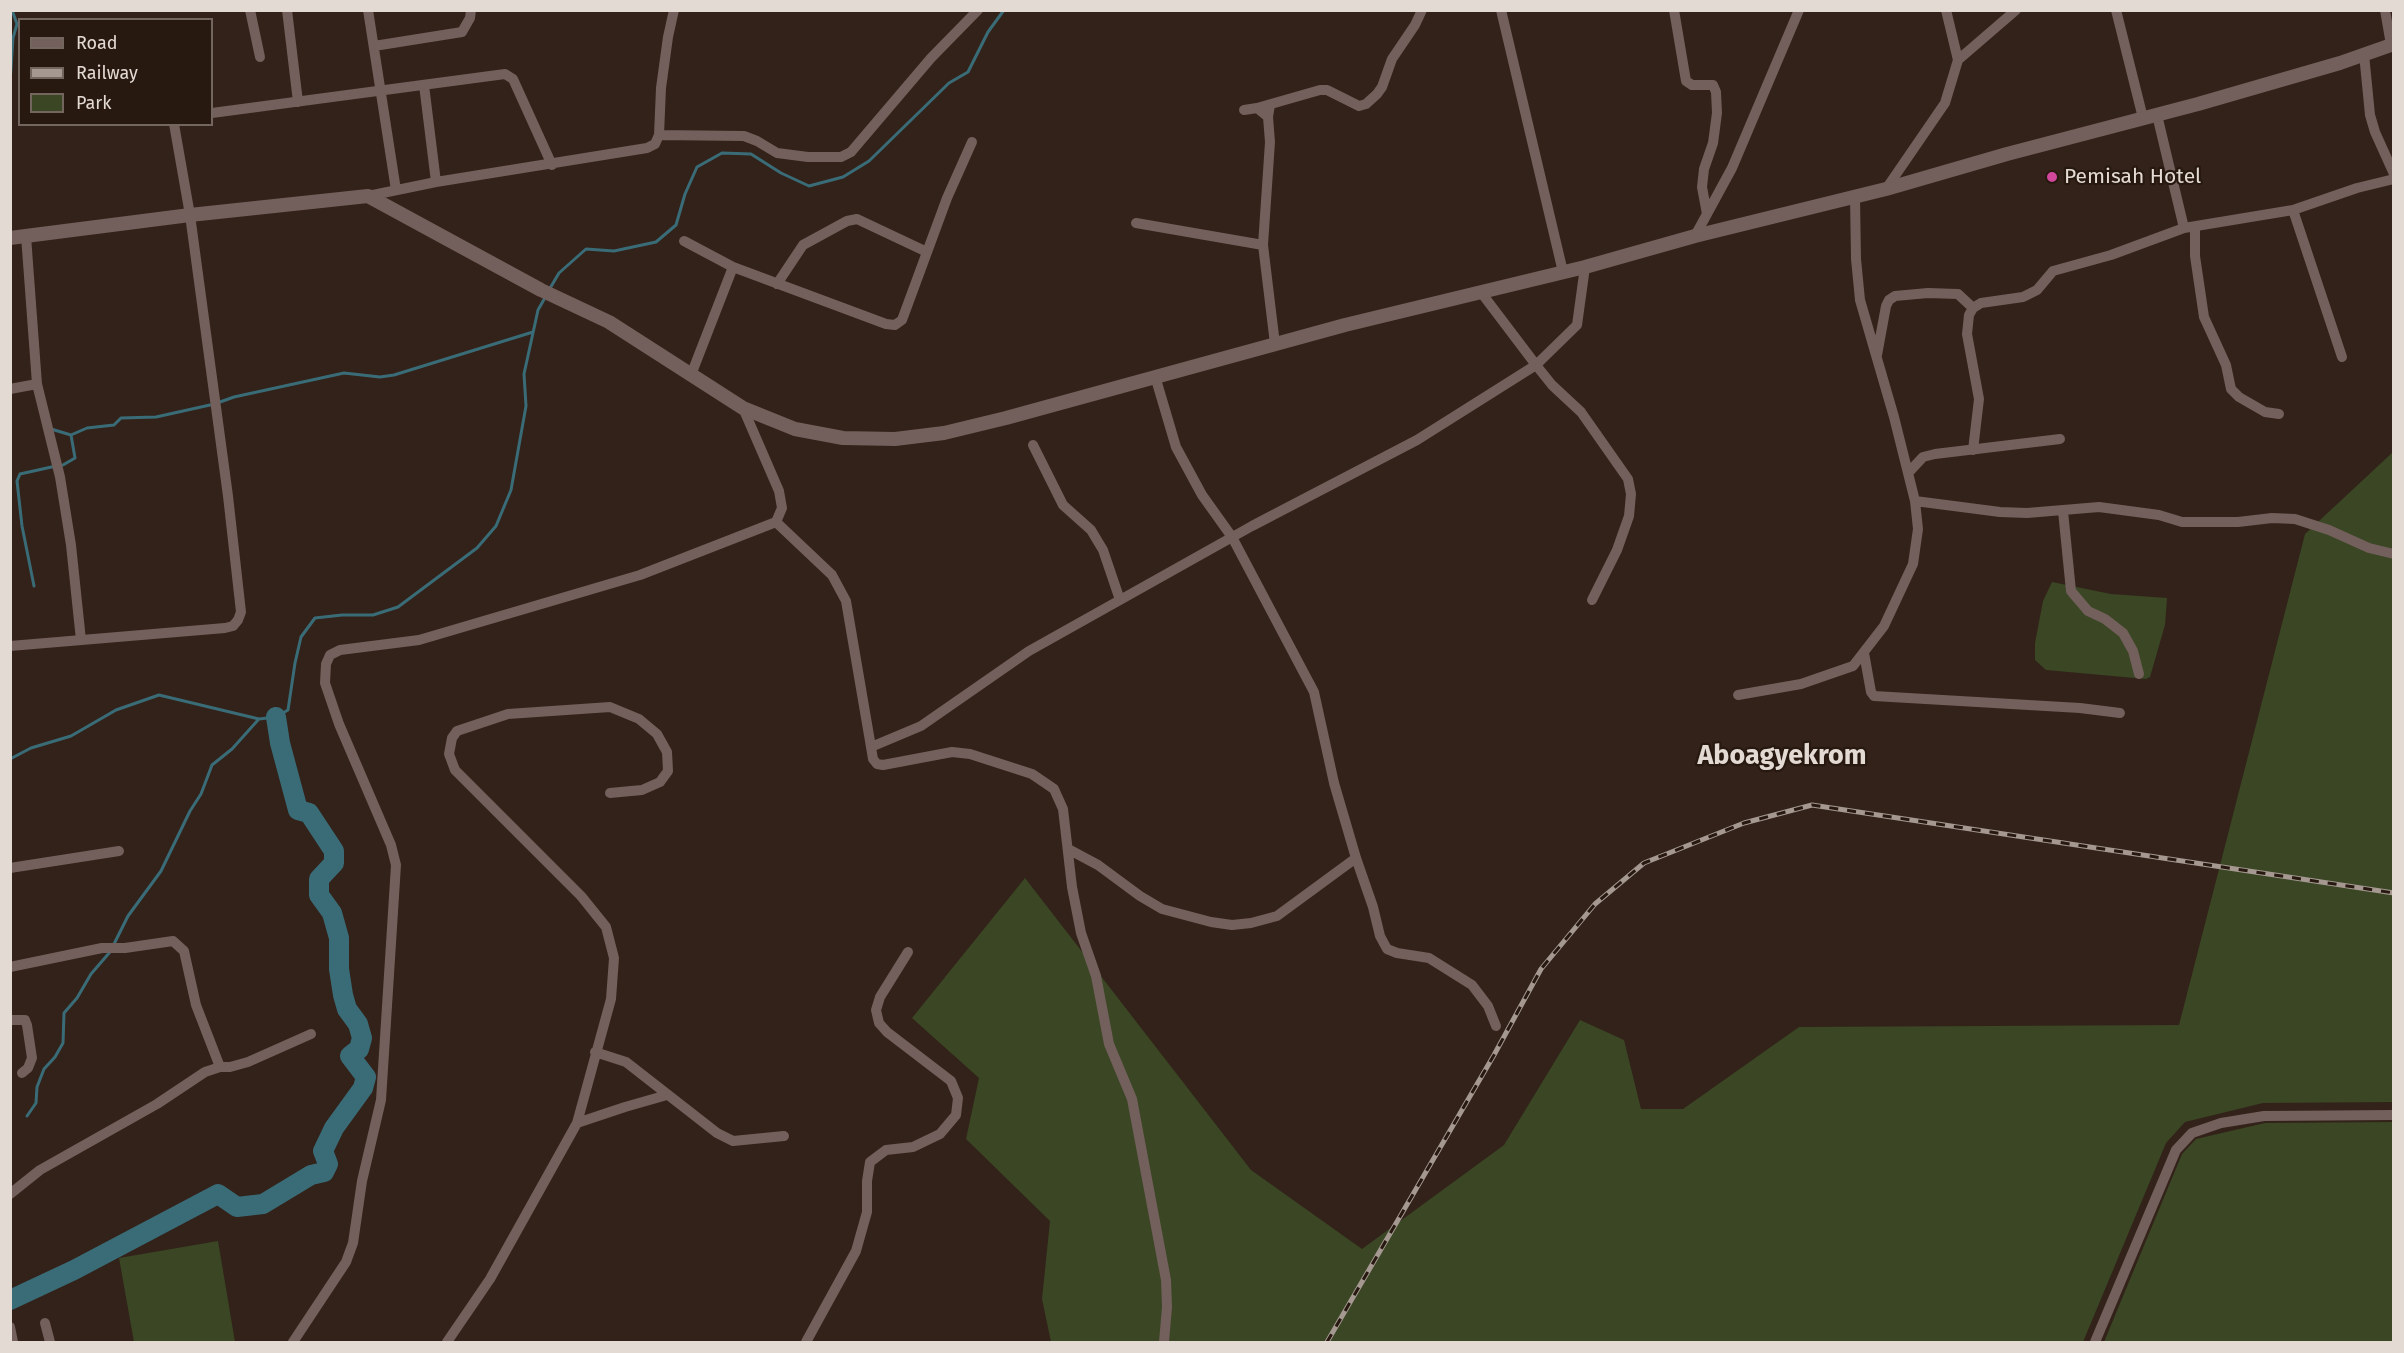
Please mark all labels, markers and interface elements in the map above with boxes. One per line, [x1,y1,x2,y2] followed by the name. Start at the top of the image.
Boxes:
[18,18,213,126] legend
[76,32,118,54] text: Road
[76,62,138,84] text: Railway
[76,92,111,114] text: Park
[2064,164,2201,190] place label: Pemisah Hotel
[2045,170,2059,184] marker: Pemisah Hotel
[1697,740,1867,772] district label: Aboagyekrom

